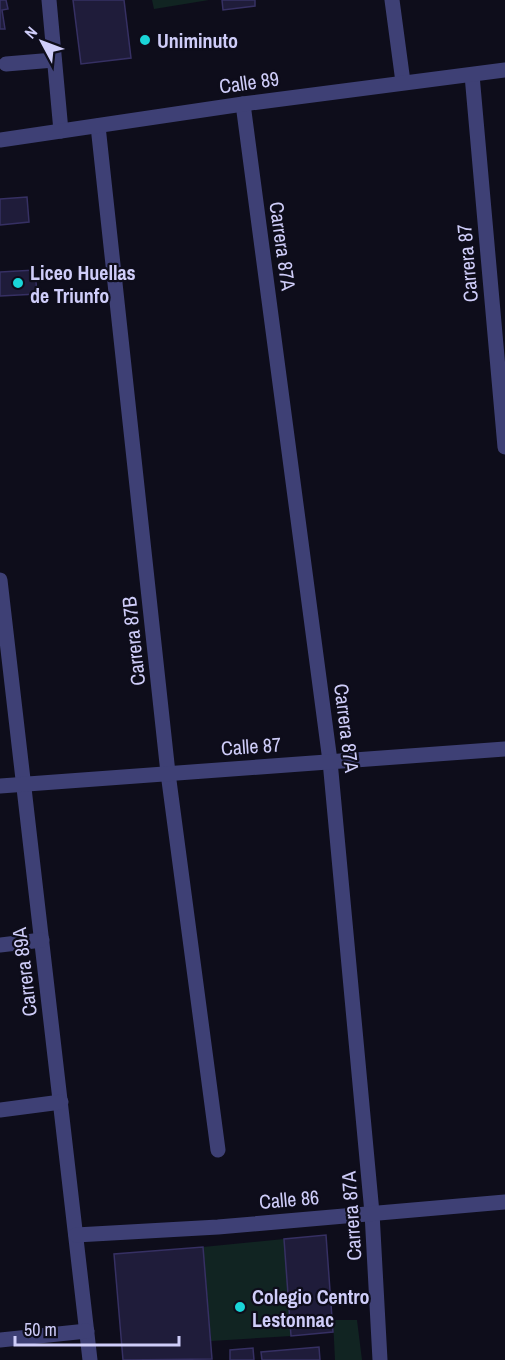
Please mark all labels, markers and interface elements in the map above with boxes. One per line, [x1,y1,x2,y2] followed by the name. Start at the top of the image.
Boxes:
[12,12,72,72] north arrow
[19,21,42,43] text: N
[157,27,238,54] place label: Uniminuto
[138,33,152,47] marker: Uniminuto
[217,64,281,100] street label: Calle 89
[263,200,303,292] street label: Carrera 87A
[450,223,484,303] street label: Carrera 87
[30,259,136,309] place label: Liceo Huellas de Triunfo
[11,276,25,290] marker: Liceo Huellas de Triunfo
[115,595,151,687] street label: Carrera 87B
[328,682,366,774] street label: Carrera 87A
[220,730,282,762] street label: Calle 87
[5,926,43,1018] street label: Carrera 89A
[334,1170,368,1261] street label: Carrera 87A
[258,1183,320,1215] street label: Calle 86
[252,1283,370,1333] place label: Colegio Centro Lestonnac
[233,1300,247,1314] marker: Colegio Centro Lestonnac
[15,1309,178,1347] scale bar
[24,1317,57,1342] text: 50 m

